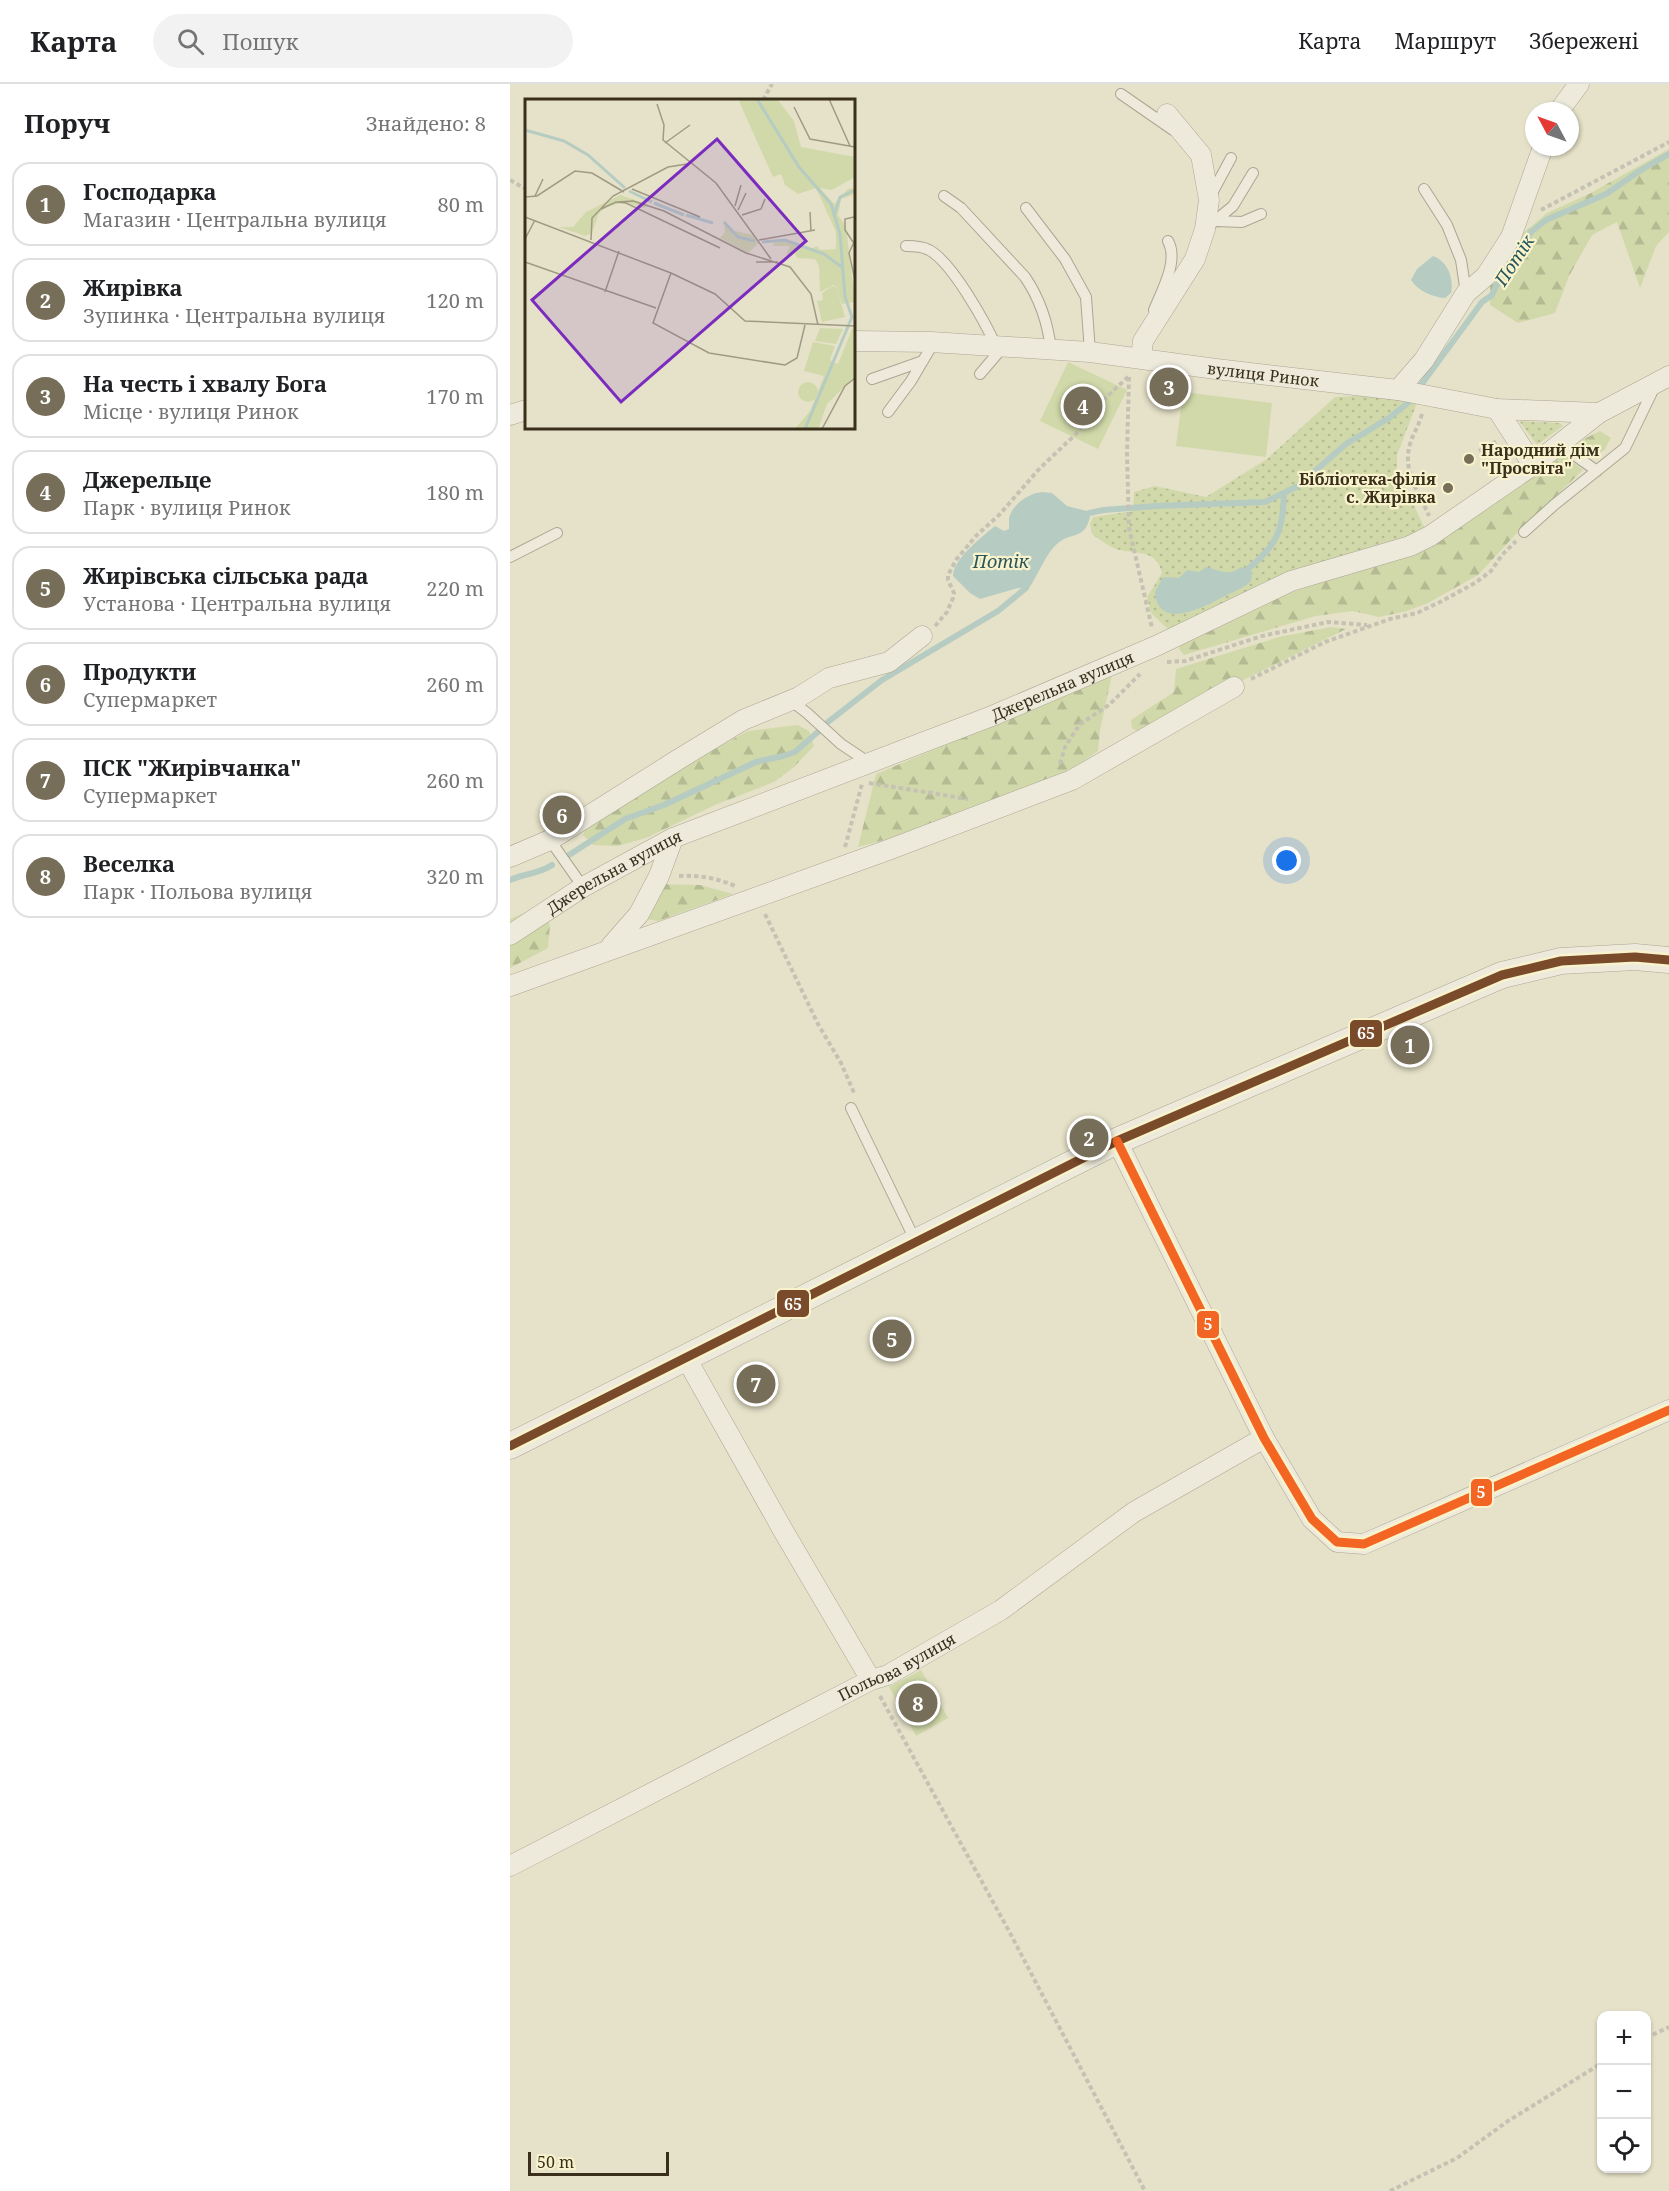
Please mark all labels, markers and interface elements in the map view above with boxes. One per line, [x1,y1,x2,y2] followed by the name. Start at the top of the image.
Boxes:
[153,14,573,68] search box
[30,22,117,60] text: Карта
[174,25,207,58] icon: search
[222,26,299,56] text: Пошук
[1298,27,1361,55] text: Карта
[1394,27,1496,55] text: Маршрут
[1529,27,1639,55] text: Збережені
[525,99,855,429] inset map
[1525,102,1579,156] north arrow
[24,105,110,141] text: Поруч
[366,110,486,137] text: Знайдено: 8
[83,176,217,206] text: Господарка
[40,191,51,218] text: 1
[438,191,484,218] text: 80 m
[83,206,387,233] text: Магазин · Центральна вулиця
[1488,229,1540,291] water label: Потік
[83,272,183,302] text: Жирівка
[40,287,51,314] text: 2
[426,287,484,314] text: 120 m
[83,302,385,329] text: Зупинка · Центральна вулиця
[1206,357,1321,392] street label: вулиця Ринок
[1150,364,1188,410] pin: 3
[83,368,327,398] text: На честь і хвалу Бога
[40,383,51,410] text: 3
[426,383,484,410] text: 170 m
[1064,384,1102,428] pin: 4
[83,398,299,425] text: Місце · вулиця Ринок
[1481,439,1600,479] place label: Народний дім "Просвіта"
[1462,452,1476,466] marker: Народний дім "Просвіта"
[83,464,211,494] text: Джерельце
[1299,468,1436,508] place label: Бібліотека-філія с. Жирівка
[40,479,51,506] text: 4
[426,479,484,506] text: 180 m
[1441,481,1455,495] marker: Бібліотека-філія с. Жирівка
[83,494,291,521] text: Парк · вулиця Ринок
[972,549,1030,573] water label: Потік
[83,560,369,590] text: Жирівська сільська рада
[40,575,51,602] text: 5
[426,575,484,602] text: 220 m
[83,590,391,617] text: Установа · Центральна вулиця
[988,646,1137,726] street label: Джерельна вулиця
[83,656,196,686] text: Продукти
[40,671,51,698] text: 6
[426,671,484,698] text: 260 m
[83,686,217,713] text: Супермаркет
[83,752,301,782] text: ПСК "Жирівчанка"
[40,767,51,794] text: 7
[426,767,484,794] text: 260 m
[83,782,217,809] text: Супермаркет
[542,792,582,838] pin: 6
[542,825,685,919] street label: Джерельна вулиця
[1272,846,1301,875] your location
[83,848,175,878] text: Веселка
[40,863,51,890] text: 8
[426,863,484,890] text: 320 m
[83,878,312,905] text: Парк · Польова вулиця
[1349,1019,1383,1048] line badge: 65
[1357,1022,1375,1044] text: 65
[1390,1022,1430,1068] pin: 1
[1070,1116,1108,1160] pin: 2
[776,1289,810,1318] line badge: 65
[784,1293,802,1315] text: 65
[1196,1310,1220,1339] line badge: 5
[1203,1313,1213,1335] text: 5
[872,1316,911,1362] pin: 5
[736,1362,776,1406] pin: 7
[1470,1478,1493,1507] line badge: 5
[1476,1481,1486,1503] text: 5
[834,1627,959,1706] street label: Польова вулиця
[898,1680,938,1726] pin: 8
[1597,2011,1651,2173] map controls
[1597,2011,1651,2065] button: +
[1597,2065,1651,2119] button: −
[1597,2119,1651,2173] button: locate
[528,2149,669,2176] scale bar
[537,2151,574,2173] text: 50 m

